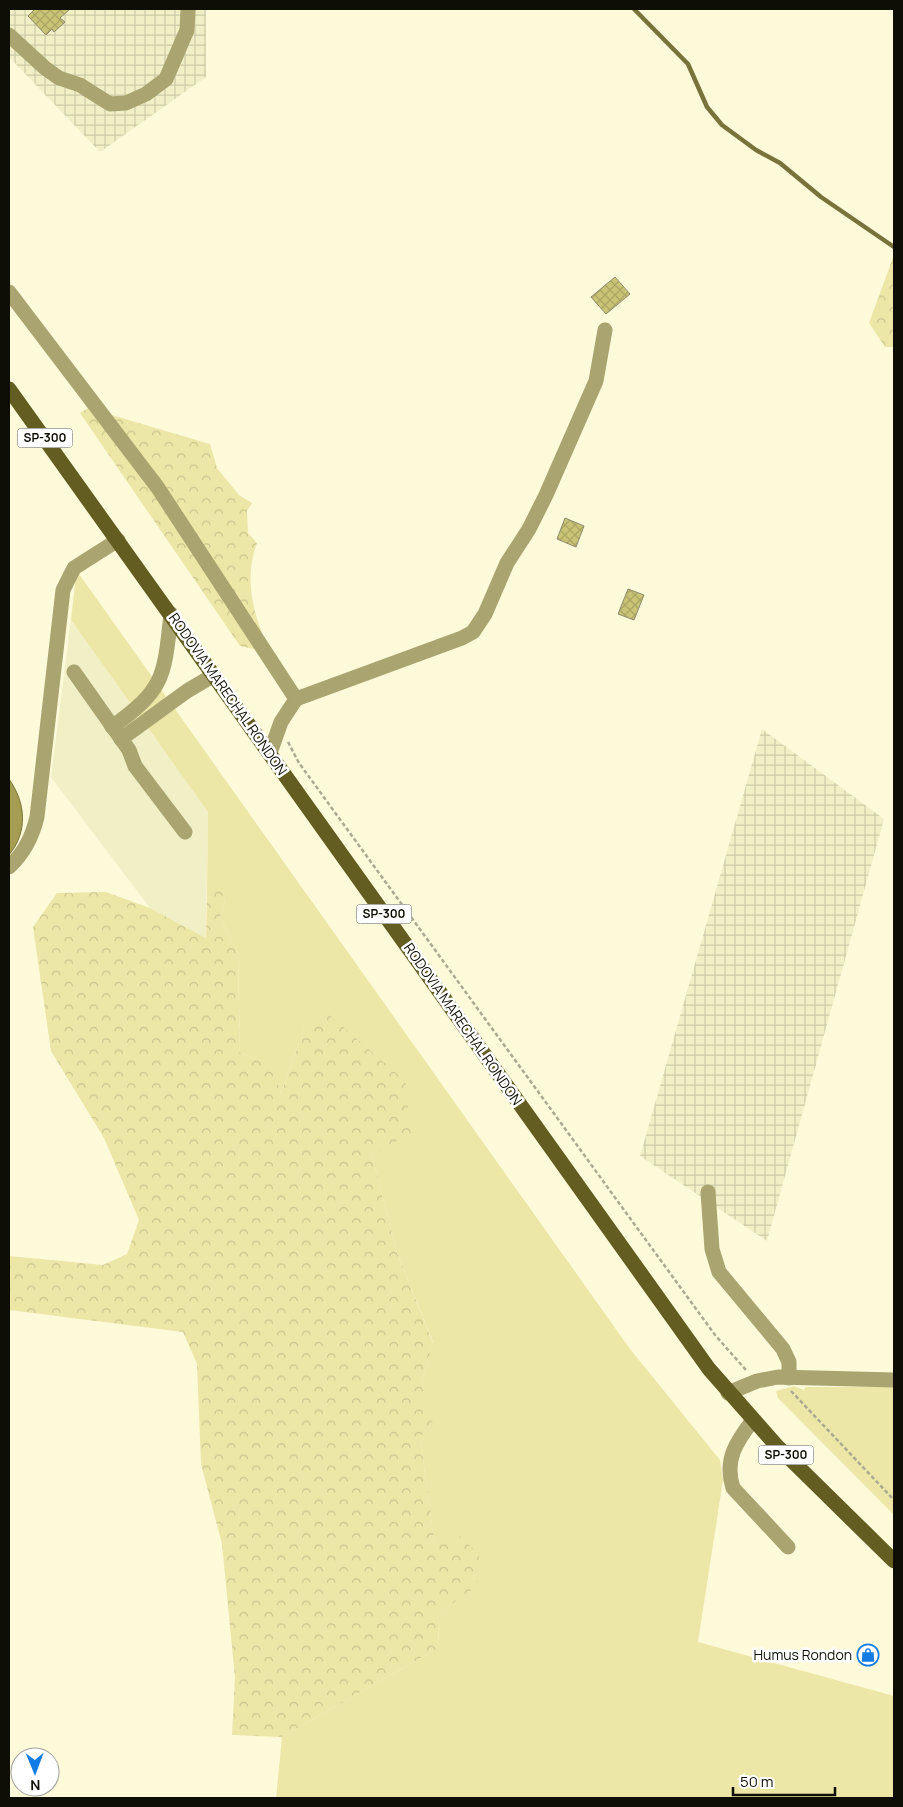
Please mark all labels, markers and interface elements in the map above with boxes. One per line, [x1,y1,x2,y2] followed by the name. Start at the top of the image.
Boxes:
[18,428,72,448] road number: SP-300
[165,609,292,779] street label: RODOVIA MARECHAL RONDON
[356,904,412,924] road number: SP-300
[400,939,527,1109] street label: RODOVIA MARECHAL RONDON
[758,1446,814,1464] road number: SP-300
[856,1643,880,1667] shop icon: Humus Rondon
[753,1645,852,1664] place label: Humus Rondon
[10,1747,60,1797] north arrow
[733,1764,836,1796] scale bar
[740,1771,774,1792] text: 50 m
[30,1776,40,1795] text: N

